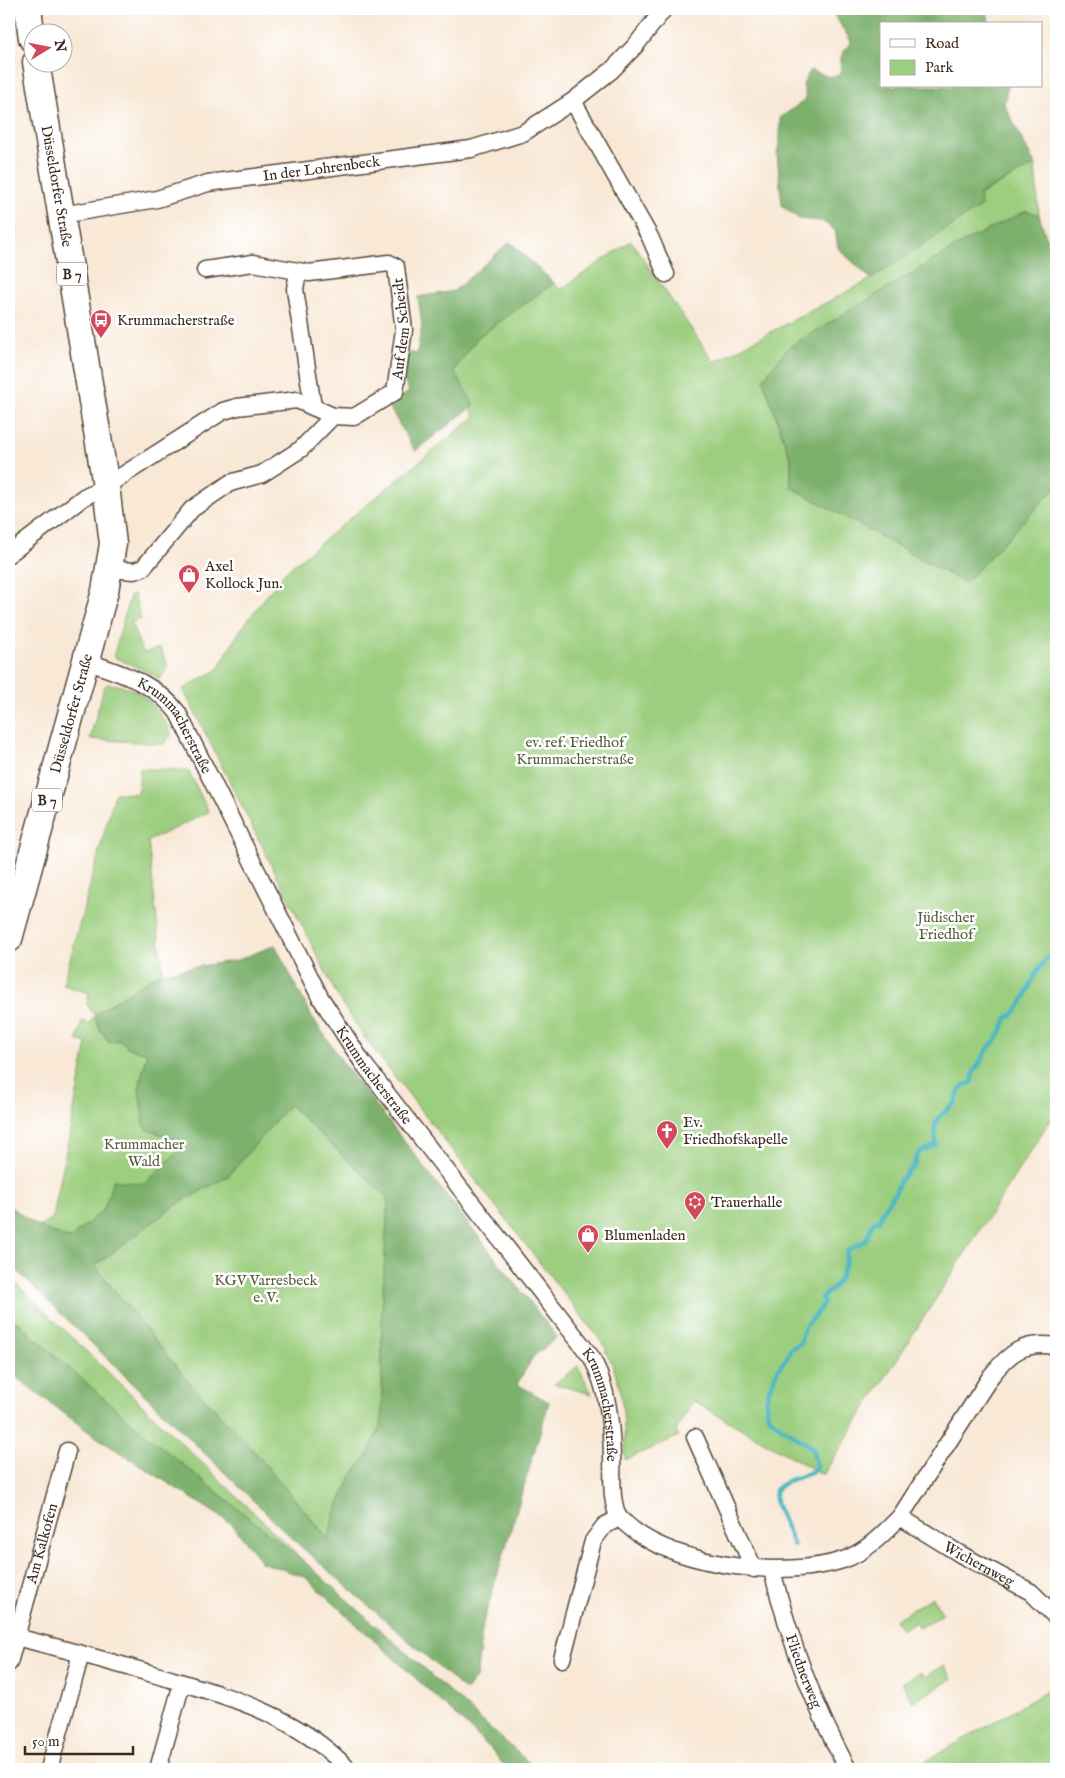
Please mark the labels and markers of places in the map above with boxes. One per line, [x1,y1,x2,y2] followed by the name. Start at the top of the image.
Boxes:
[89,308,113,339] bus stop icon: Krummacherstraße
[117,311,235,330] place label: Krummacherstraße
[204,557,282,593] place label: Axel Kollock Jun.
[177,563,201,594] shop icon: Axel Kollock Jun.
[683,1113,788,1149] place label: Ev. Friedhofskapelle
[655,1119,679,1150] church icon: Ev. Friedhofskapelle
[683,1190,707,1221] synagogue icon: Trauerhalle
[711,1193,782,1212] place label: Trauerhalle
[576,1223,600,1254] shop icon: Blumenladen
[604,1226,686,1245] place label: Blumenladen

